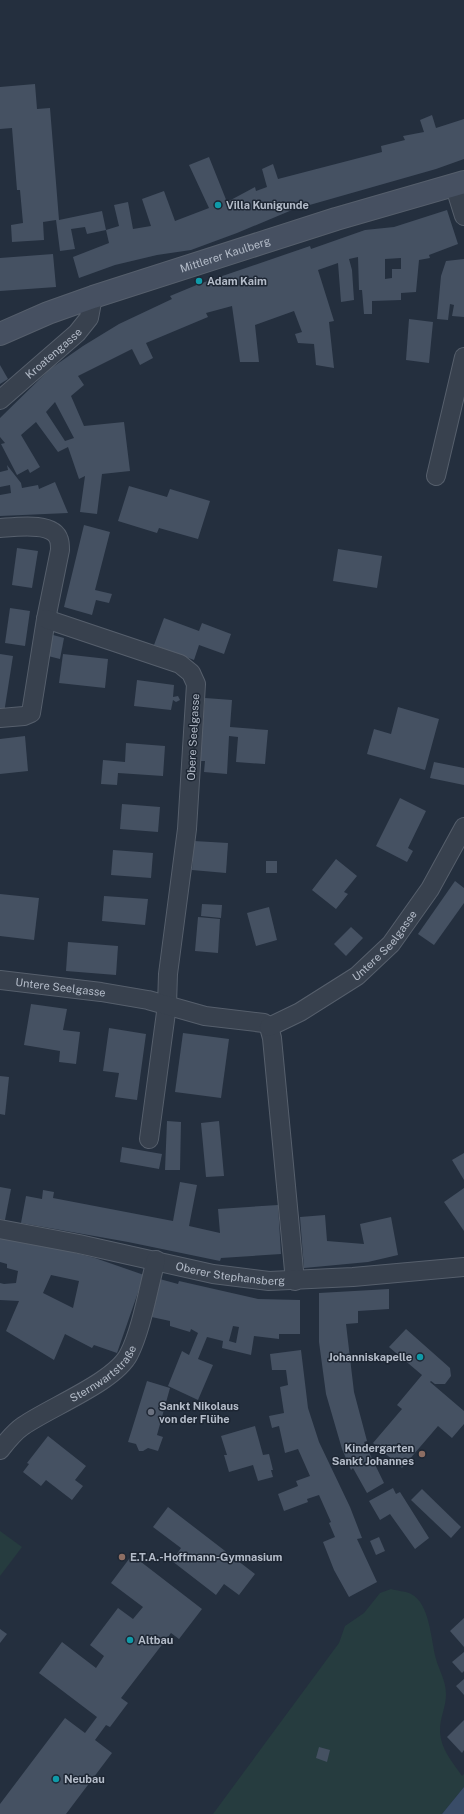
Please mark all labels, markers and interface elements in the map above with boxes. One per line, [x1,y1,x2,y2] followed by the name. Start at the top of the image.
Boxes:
[226,199,309,211] place label: Villa Kunigunde
[213,200,223,210] marker: Villa Kunigunde
[178,234,272,275] street label: Mittlerer Kaulberg
[207,275,267,287] place label: Adam Kaim
[194,276,204,286] marker: Adam Kaim
[23,326,84,381] street label: Kroatengasse
[185,693,201,781] street label: Obere Seelgasse
[350,908,419,983] street label: Untere Seelgasse
[15,976,107,999] street label: Untere Seelgasse
[175,1260,285,1287] street label: Oberer Stephansberg
[68,1343,138,1404] street label: Sternwartstraße
[328,1351,412,1363] place label: Johanniskapelle
[415,1352,425,1362] marker: Johanniskapelle
[159,1400,239,1425] place label: Sankt Nikolaus von der Flühe
[146,1407,156,1417] marker: Sankt Nikolaus von der Flühe
[332,1442,414,1467] place label: Kindergarten Sankt Johannes
[417,1449,427,1459] marker: Kindergarten Sankt Johannes
[130,1551,282,1563] place label: E.T.A.-Hoffmann-Gymnasium
[117,1552,127,1562] marker: E.T.A.-Hoffmann-Gymnasium
[138,1634,173,1646] place label: Altbau
[125,1635,135,1645] marker: Altbau
[64,1773,105,1785] place label: Neubau
[51,1774,61,1784] marker: Neubau

